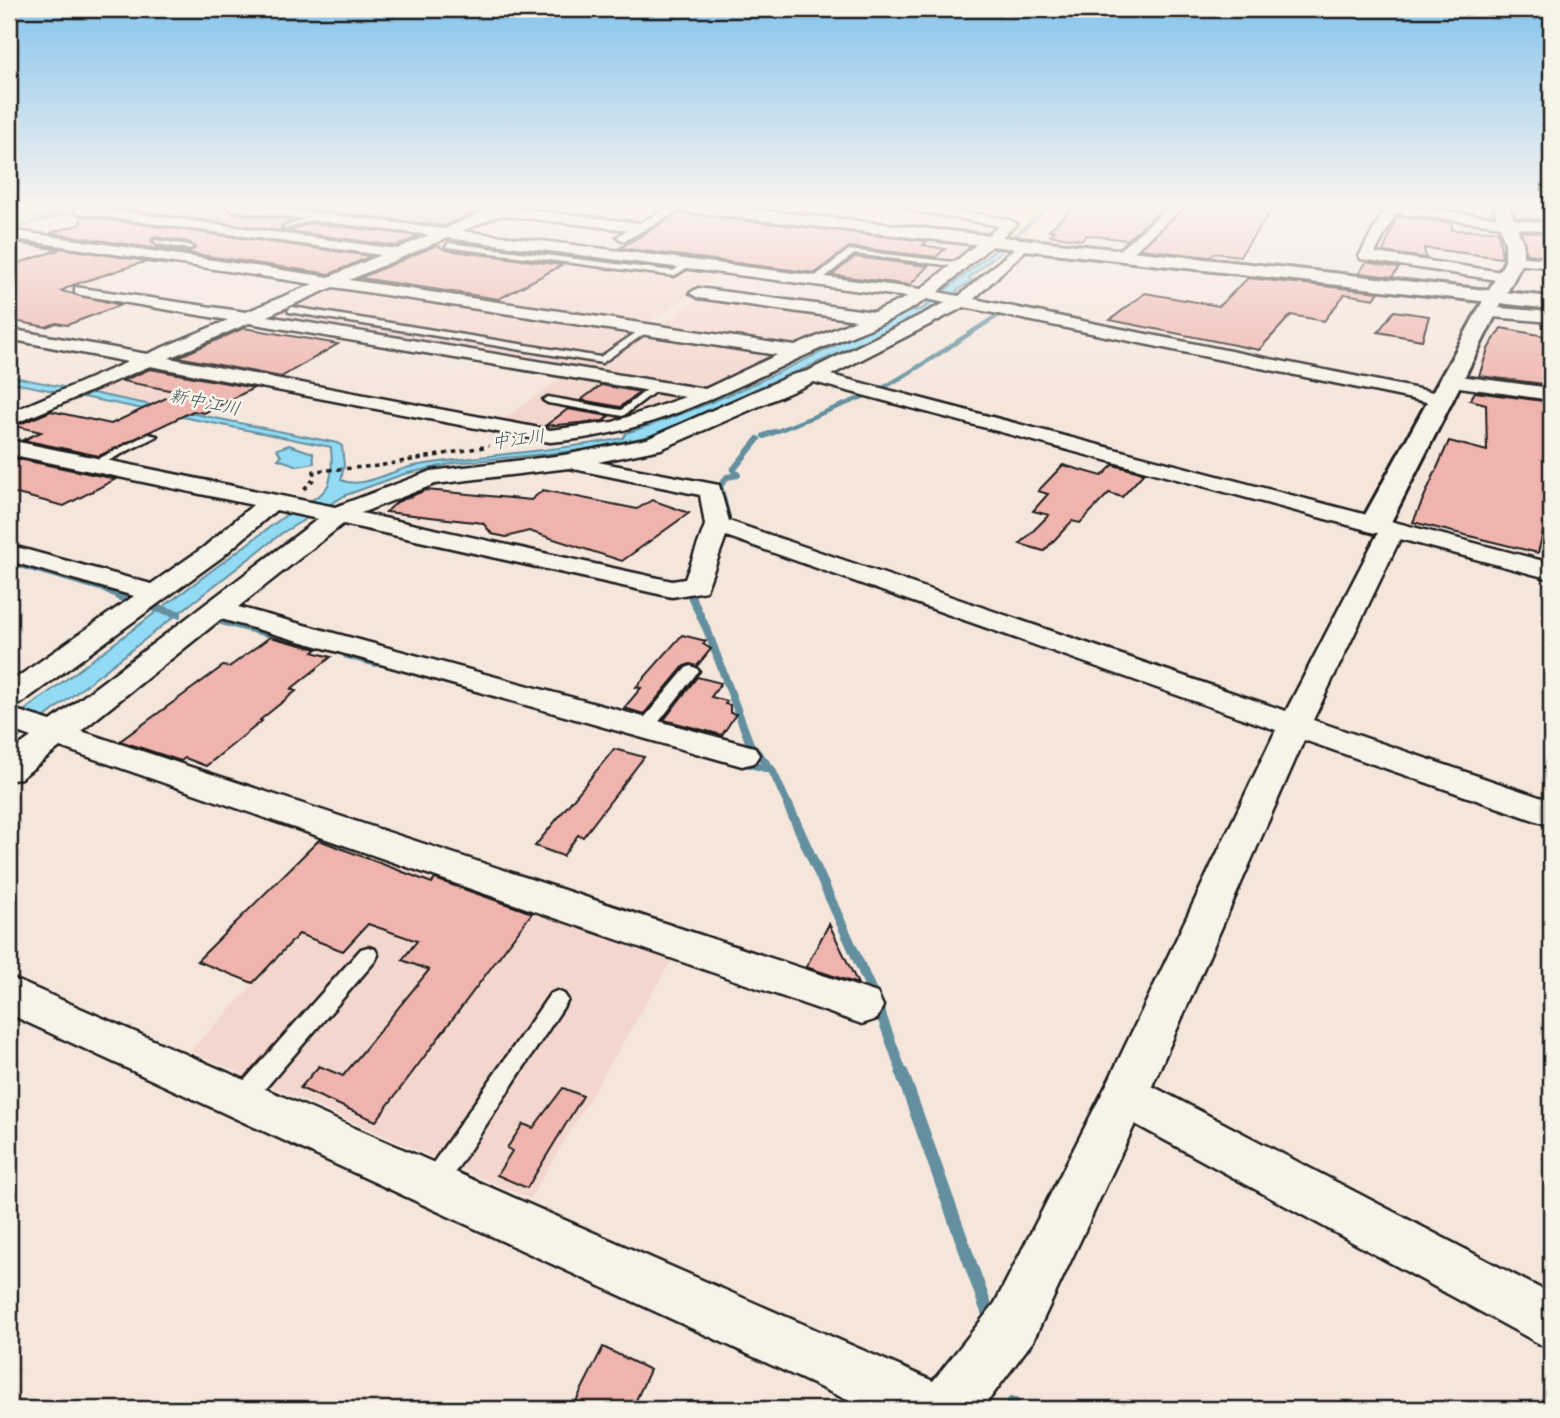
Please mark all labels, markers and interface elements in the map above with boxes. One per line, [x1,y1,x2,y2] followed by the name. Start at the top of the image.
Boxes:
[167,383,243,420] water label: 新中江川
[490,424,546,453] water label: 中江川

